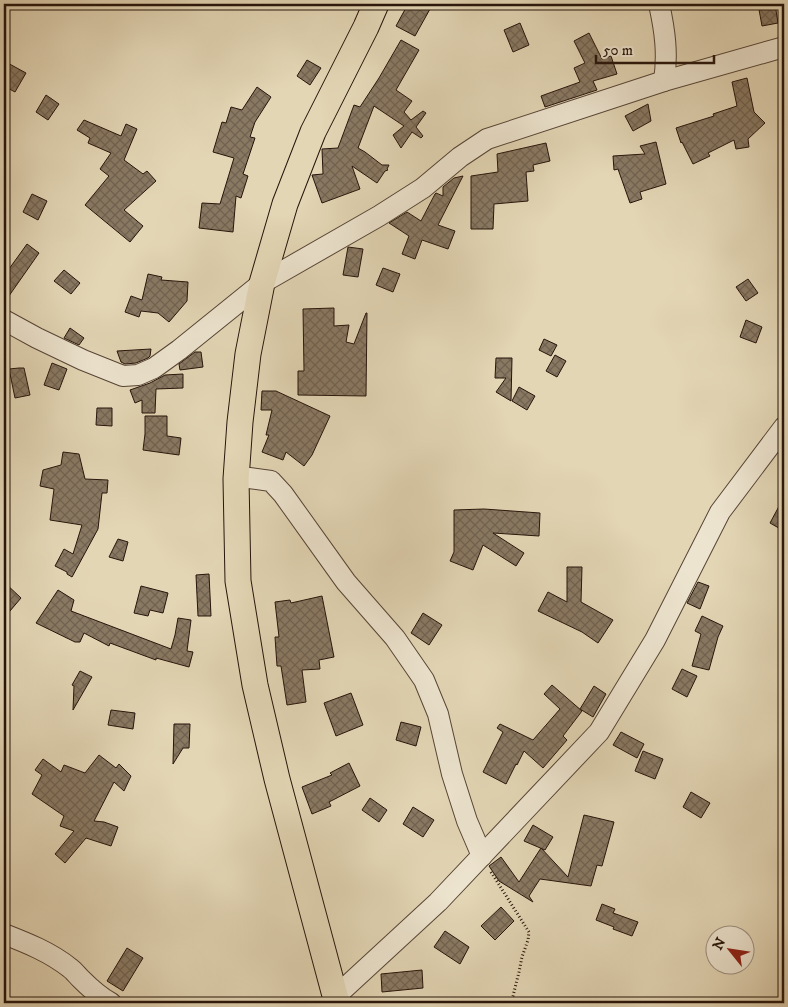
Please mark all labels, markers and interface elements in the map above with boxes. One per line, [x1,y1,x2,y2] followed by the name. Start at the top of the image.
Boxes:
[596,32,713,64] scale bar
[603,41,633,60] text: 50 m
[706,924,756,974] north arrow
[709,934,731,953] text: N

